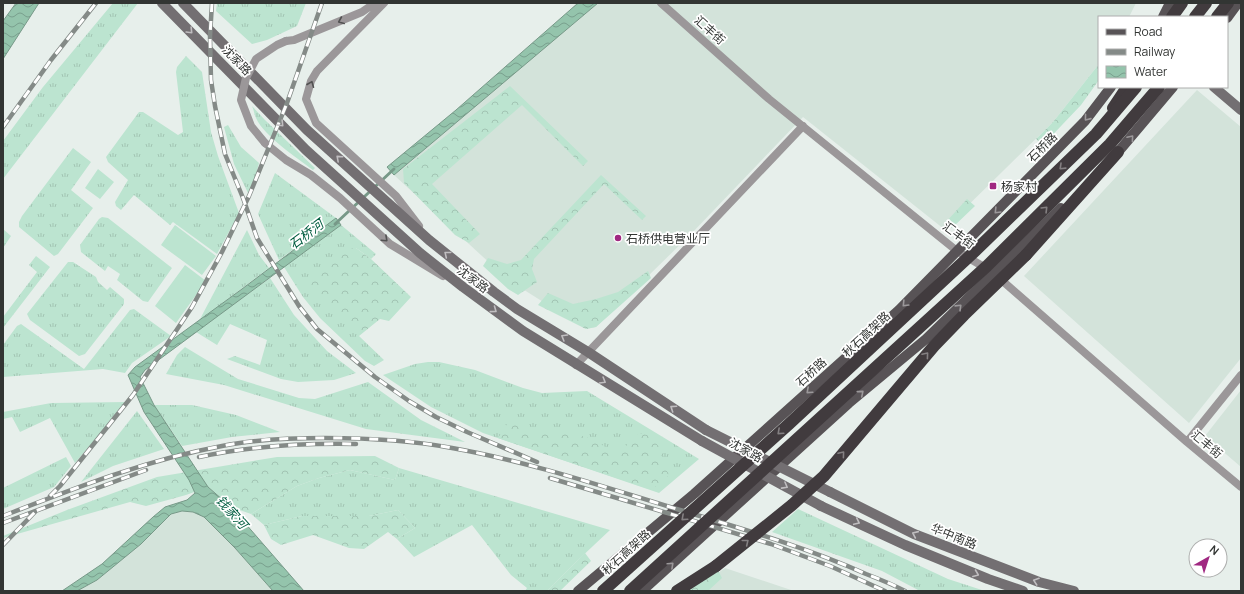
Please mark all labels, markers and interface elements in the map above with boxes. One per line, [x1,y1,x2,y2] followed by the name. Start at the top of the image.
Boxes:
[691,12,729,48] street label: 汇丰街
[337,16,345,24] one-way arrow
[1098,16,1228,88] legend
[1134,23,1162,40] text: Road
[185,26,192,34] one-way arrow
[218,41,256,79] street label: 沈家路
[1134,43,1176,60] text: Railway
[1134,63,1168,80] text: Water
[306,80,314,87] one-way arrow
[1085,113,1092,120] one-way arrow
[276,119,283,127] one-way arrow
[1023,128,1061,166] street label: 石桥路
[1126,135,1133,142] one-way arrow
[336,156,343,163] one-way arrow
[1059,162,1067,170] one-way arrow
[1001,178,1038,195] place label: 杨家村
[988,181,998,191] marker: 杨家村
[994,206,1001,214] one-way arrow
[1040,206,1048,214] one-way arrow
[285,213,329,253] water label: 石桥河
[939,218,979,252] street label: 汇丰街
[626,230,710,247] place label: 石桥供电营业厅
[613,233,623,243] marker: 石桥供电营业厅
[380,235,387,242] one-way arrow
[445,252,452,259] one-way arrow
[454,261,492,297] street label: 沈家路
[903,299,910,307] one-way arrow
[954,304,962,312] one-way arrow
[490,306,497,313] one-way arrow
[838,307,894,361] street label: 秋石高架路
[561,335,568,342] one-way arrow
[922,353,929,360] one-way arrow
[792,354,830,390] street label: 石桥路
[599,376,606,383] one-way arrow
[806,386,814,394] one-way arrow
[856,390,863,397] one-way arrow
[670,405,677,413] one-way arrow
[1188,426,1226,462] street label: 汇丰街
[778,427,785,434] one-way arrow
[726,434,766,466] street label: 沈家路
[837,452,844,459] one-way arrow
[781,481,788,489] one-way arrow
[212,491,254,535] water label: 钱家河
[681,514,688,521] one-way arrow
[852,517,860,525] one-way arrow
[929,519,979,553] street label: 华中南路
[598,526,654,578] street label: 秋石高架路
[911,531,919,539] one-way arrow
[1188,538,1228,578] north arrow
[742,540,749,547] one-way arrow
[1207,542,1222,558] text: N
[667,563,674,570] one-way arrow
[971,569,979,577] one-way arrow
[1033,577,1040,586] one-way arrow

